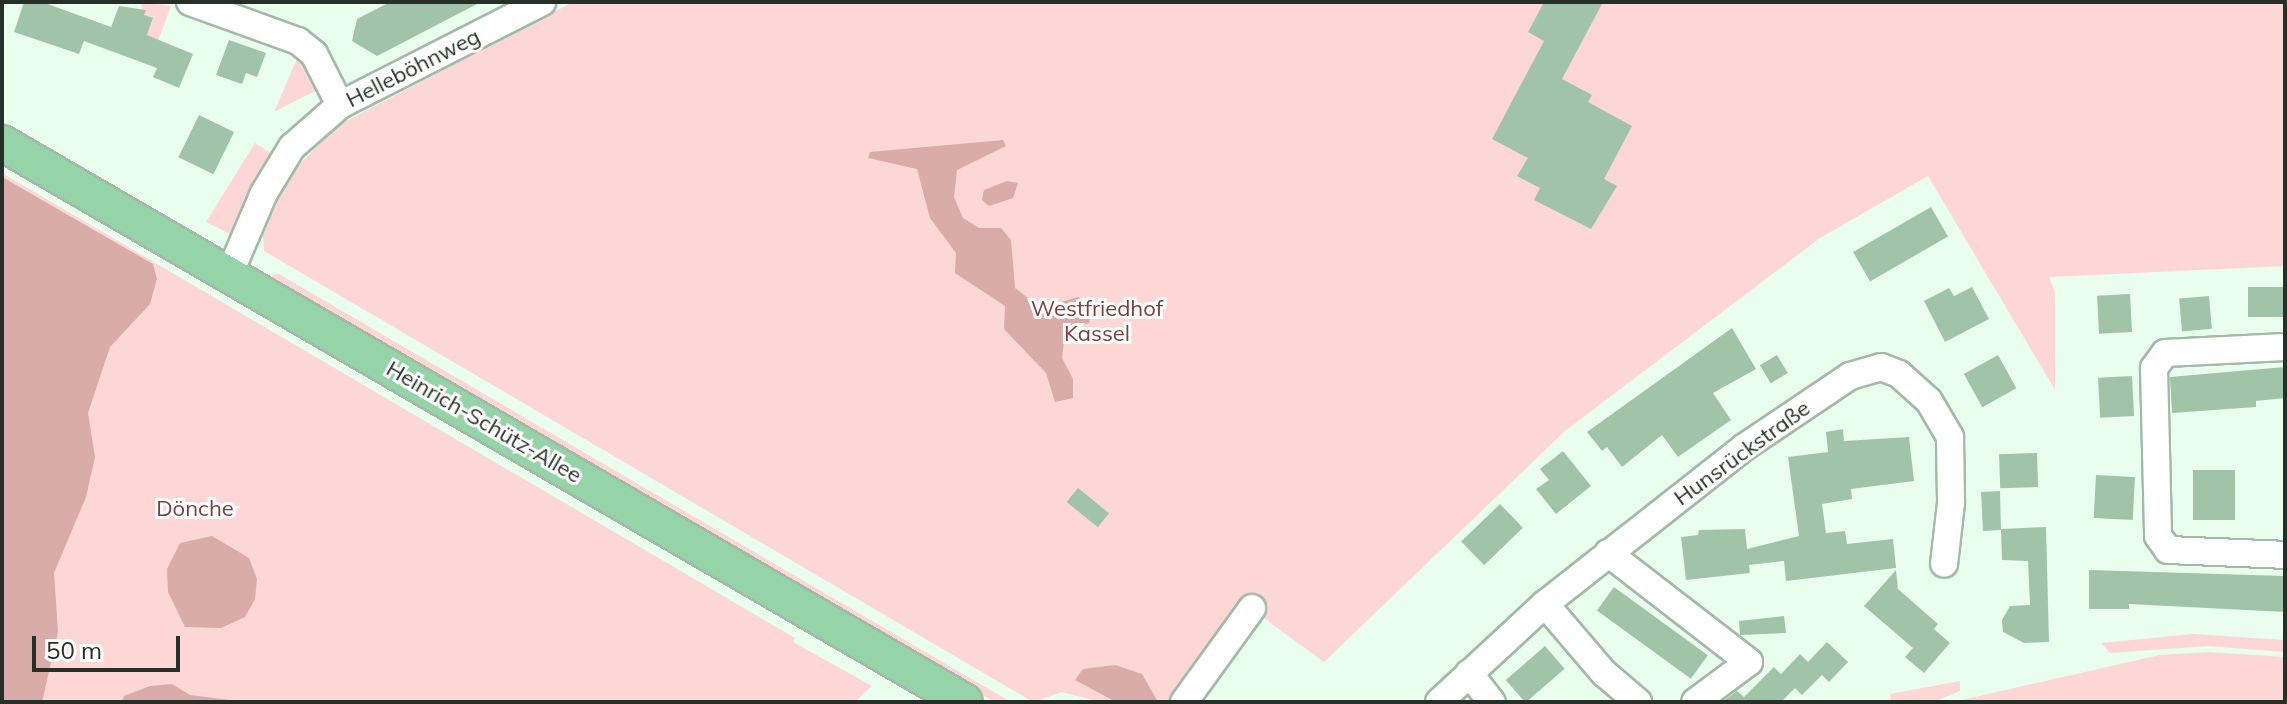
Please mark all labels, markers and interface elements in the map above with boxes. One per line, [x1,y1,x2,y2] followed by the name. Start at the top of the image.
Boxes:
[342,23,484,113] street label: Helleböhnweg
[1031,295,1163,346] park label: Westfriedhof Kassel
[382,355,586,489] street label: Heinrich-Schütz-Allee
[1669,395,1815,511] street label: Hunsrückstraße
[156,496,234,522] park label: Dönche
[36,620,184,670] scale bar
[46,635,102,665] text: 50 m

